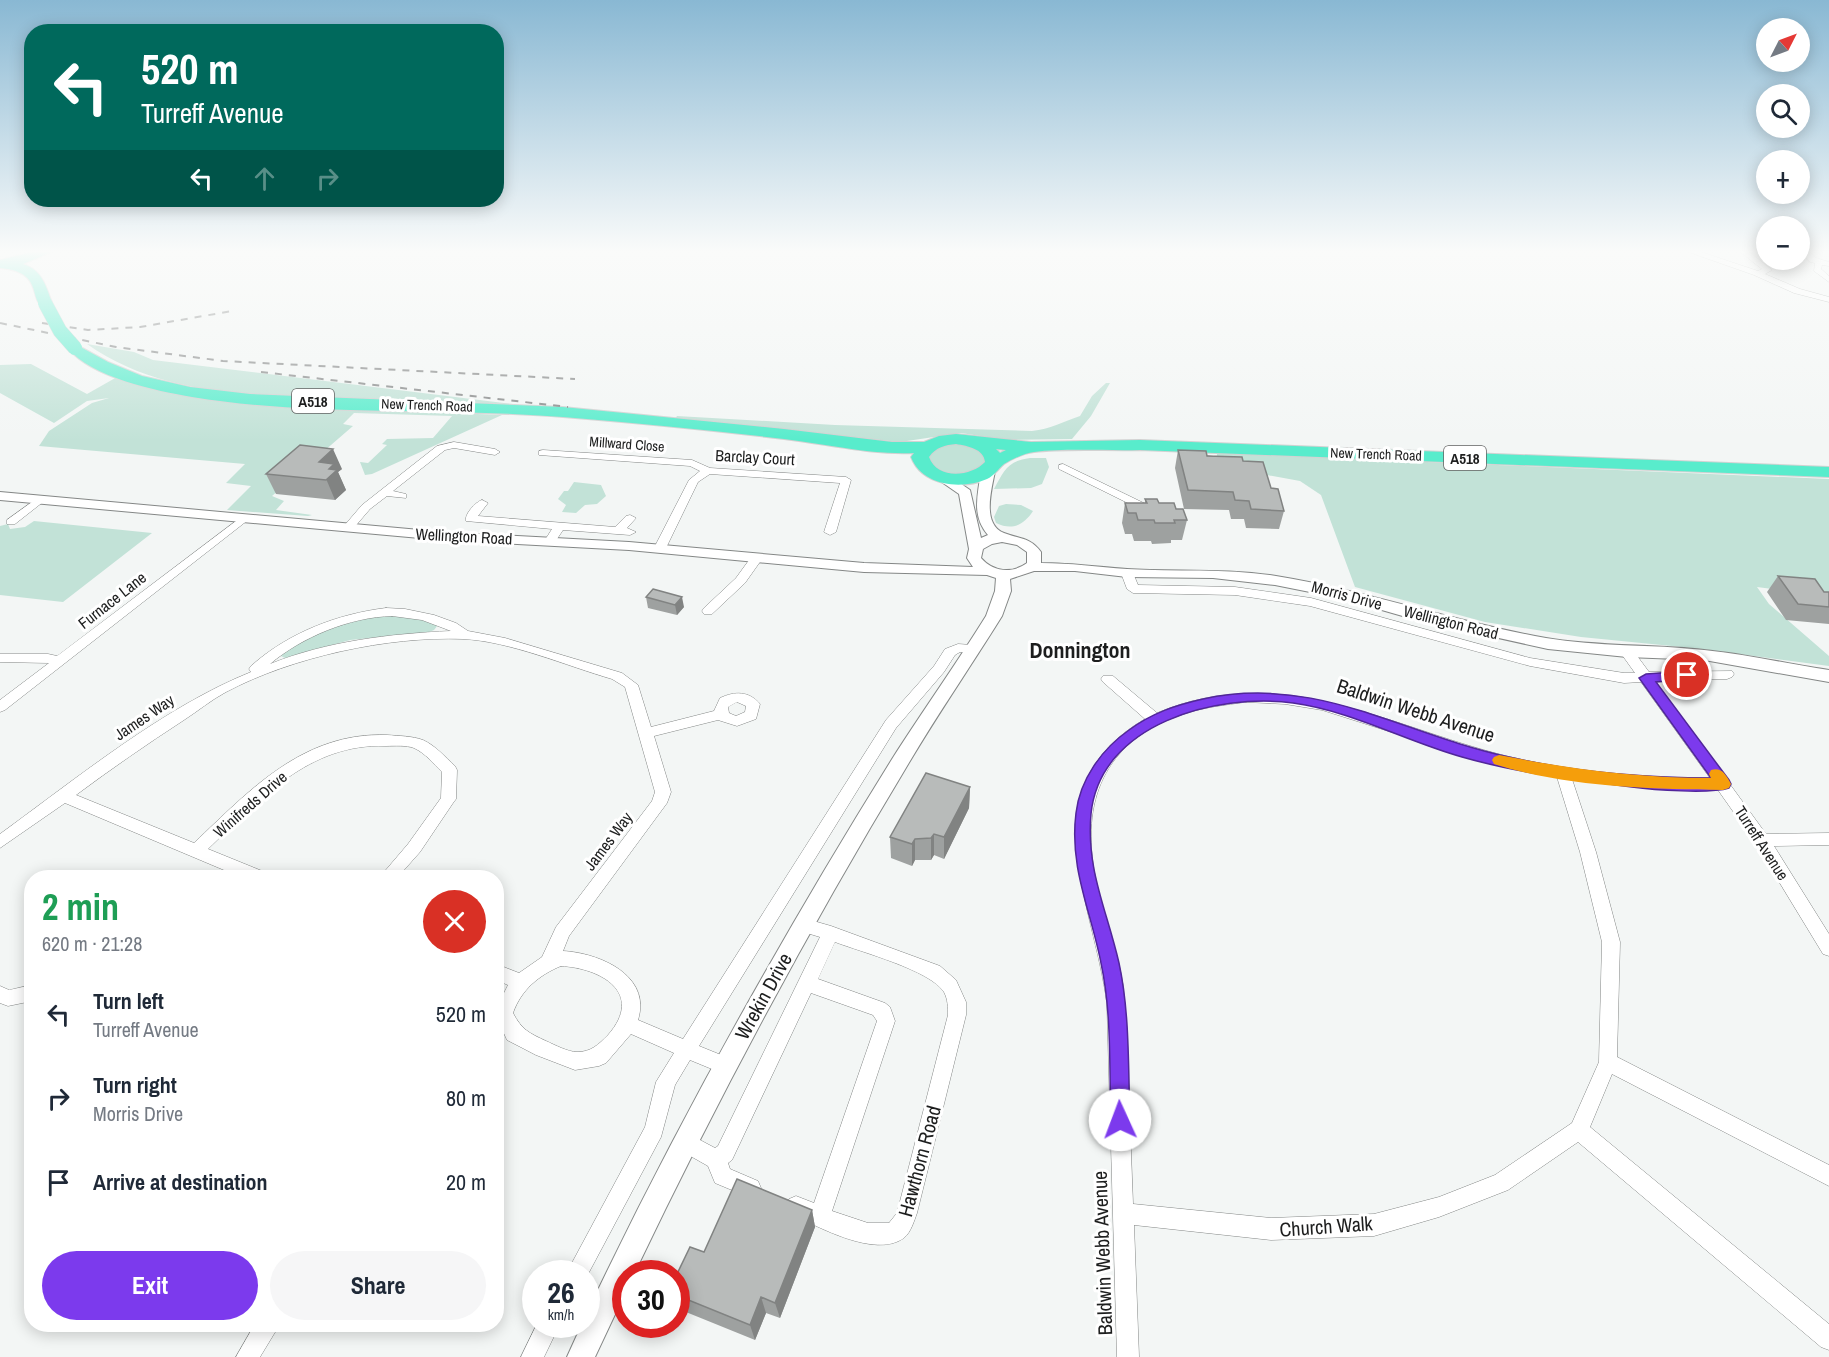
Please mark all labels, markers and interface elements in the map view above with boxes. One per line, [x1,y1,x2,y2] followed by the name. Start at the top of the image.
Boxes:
[1756,18,1810,72] north arrow
[1756,18,1810,270] map controls
[141,41,239,97] text: 520 m
[42,48,120,126] icon: left
[1756,84,1810,138] button: search
[141,95,284,131] text: Turreff Avenue
[1756,150,1810,204] button: +
[185,162,218,195] icon: left
[248,162,281,195] icon: ahead
[311,162,344,195] icon: right
[1756,216,1810,270] button: −
[292,389,334,413] road number: A518
[381,394,473,416] street label: New Trench Road
[589,432,665,456] street label: Millward Close
[1330,443,1422,465] street label: New Trench Road
[715,444,796,470] street label: Barclay Court
[1444,446,1486,470] road number: A518
[415,522,513,550] street label: Wellington Road
[73,566,151,634] street label: Furnace Lane
[1309,575,1385,615] street label: Morris Drive
[1401,600,1501,644] street label: Wellington Road
[1029,635,1131,665] district label: Donnington
[1661,649,1712,700] pin
[1670,658,1703,691] icon: arrive
[1334,672,1498,748] street label: Baldwin Webb Avenue
[110,689,179,745] street label: James Way
[208,766,292,842] street label: Winifreds Drive
[1730,802,1794,884] street label: Turreff Avenue
[579,807,638,875] street label: James Way
[42,883,119,931] text: 2 min
[423,890,486,953] button: close
[42,930,142,957] text: 620 m · 21:28
[728,948,798,1044] street label: Wrekin Drive
[93,986,164,1016] text: Turn left
[42,998,75,1031] icon: left
[436,999,486,1029] text: 520 m
[93,1016,199,1043] text: Turreff Avenue
[93,1070,177,1100] text: Turn right
[42,1082,75,1115] icon: right
[446,1083,486,1113] text: 80 m
[1088,1088,1152,1152] position arrow
[93,1100,183,1127] text: Morris Drive
[891,1102,947,1220] street label: Hawthorn Road
[42,1166,75,1199] icon: arrive
[93,1167,267,1197] text: Arrive at destination
[446,1167,486,1197] text: 20 m
[1086,1170,1118,1336] street label: Baldwin Webb Avenue
[1279,1209,1374,1243] street label: Church Walk
[42,1251,258,1320] button: Exit
[270,1251,486,1320] button: Share
[612,1260,690,1338] speed limit sign: 30
[547,1272,575,1312] text: 26
[548,1304,574,1325] text: km/h

